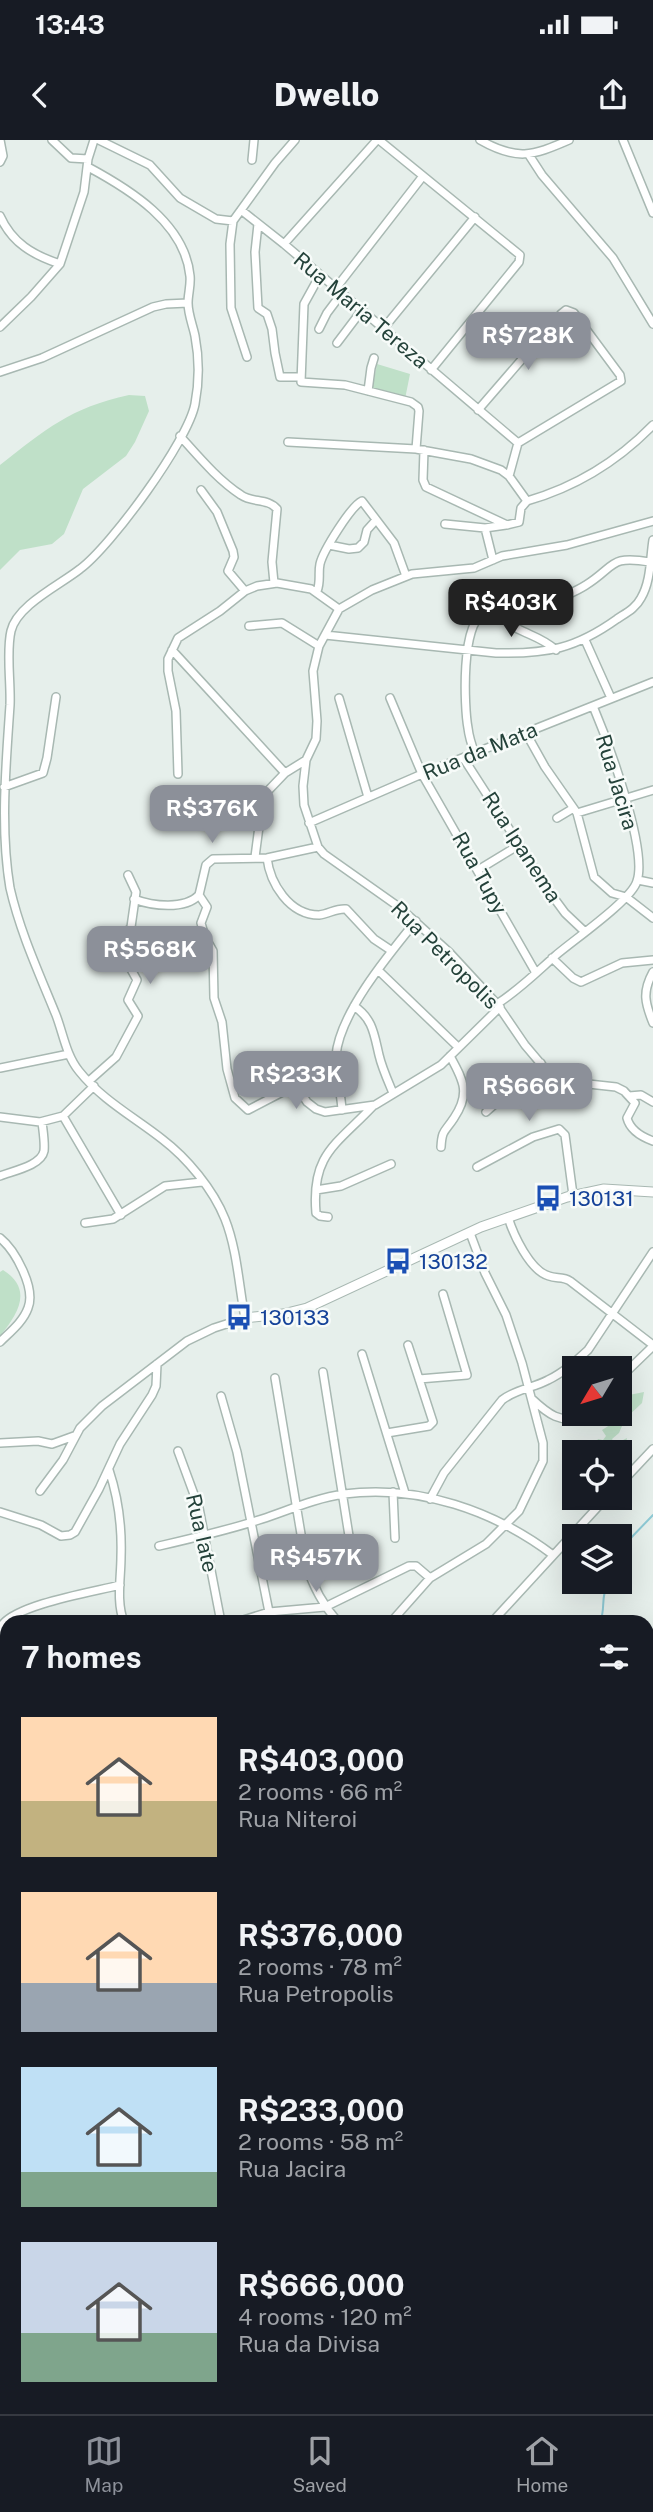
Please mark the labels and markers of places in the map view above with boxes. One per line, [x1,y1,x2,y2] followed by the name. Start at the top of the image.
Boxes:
[471,313,585,372] pin: R$728K
[454,580,568,639] pin: R$403K
[155,786,269,845] pin: R$376K
[93,926,207,986] pin: R$568K
[239,1052,353,1111] pin: R$233K
[472,1063,586,1123] pin: R$666K
[533,1183,563,1213] bus stop icon: 130131
[569,1186,634,1211] place label: 130131
[383,1246,413,1276] bus stop icon: 130132
[419,1249,488,1274] place label: 130132
[224,1302,254,1332] bus stop icon: 130133
[260,1305,329,1330] place label: 130133
[259,1534,373,1594] pin: R$457K

